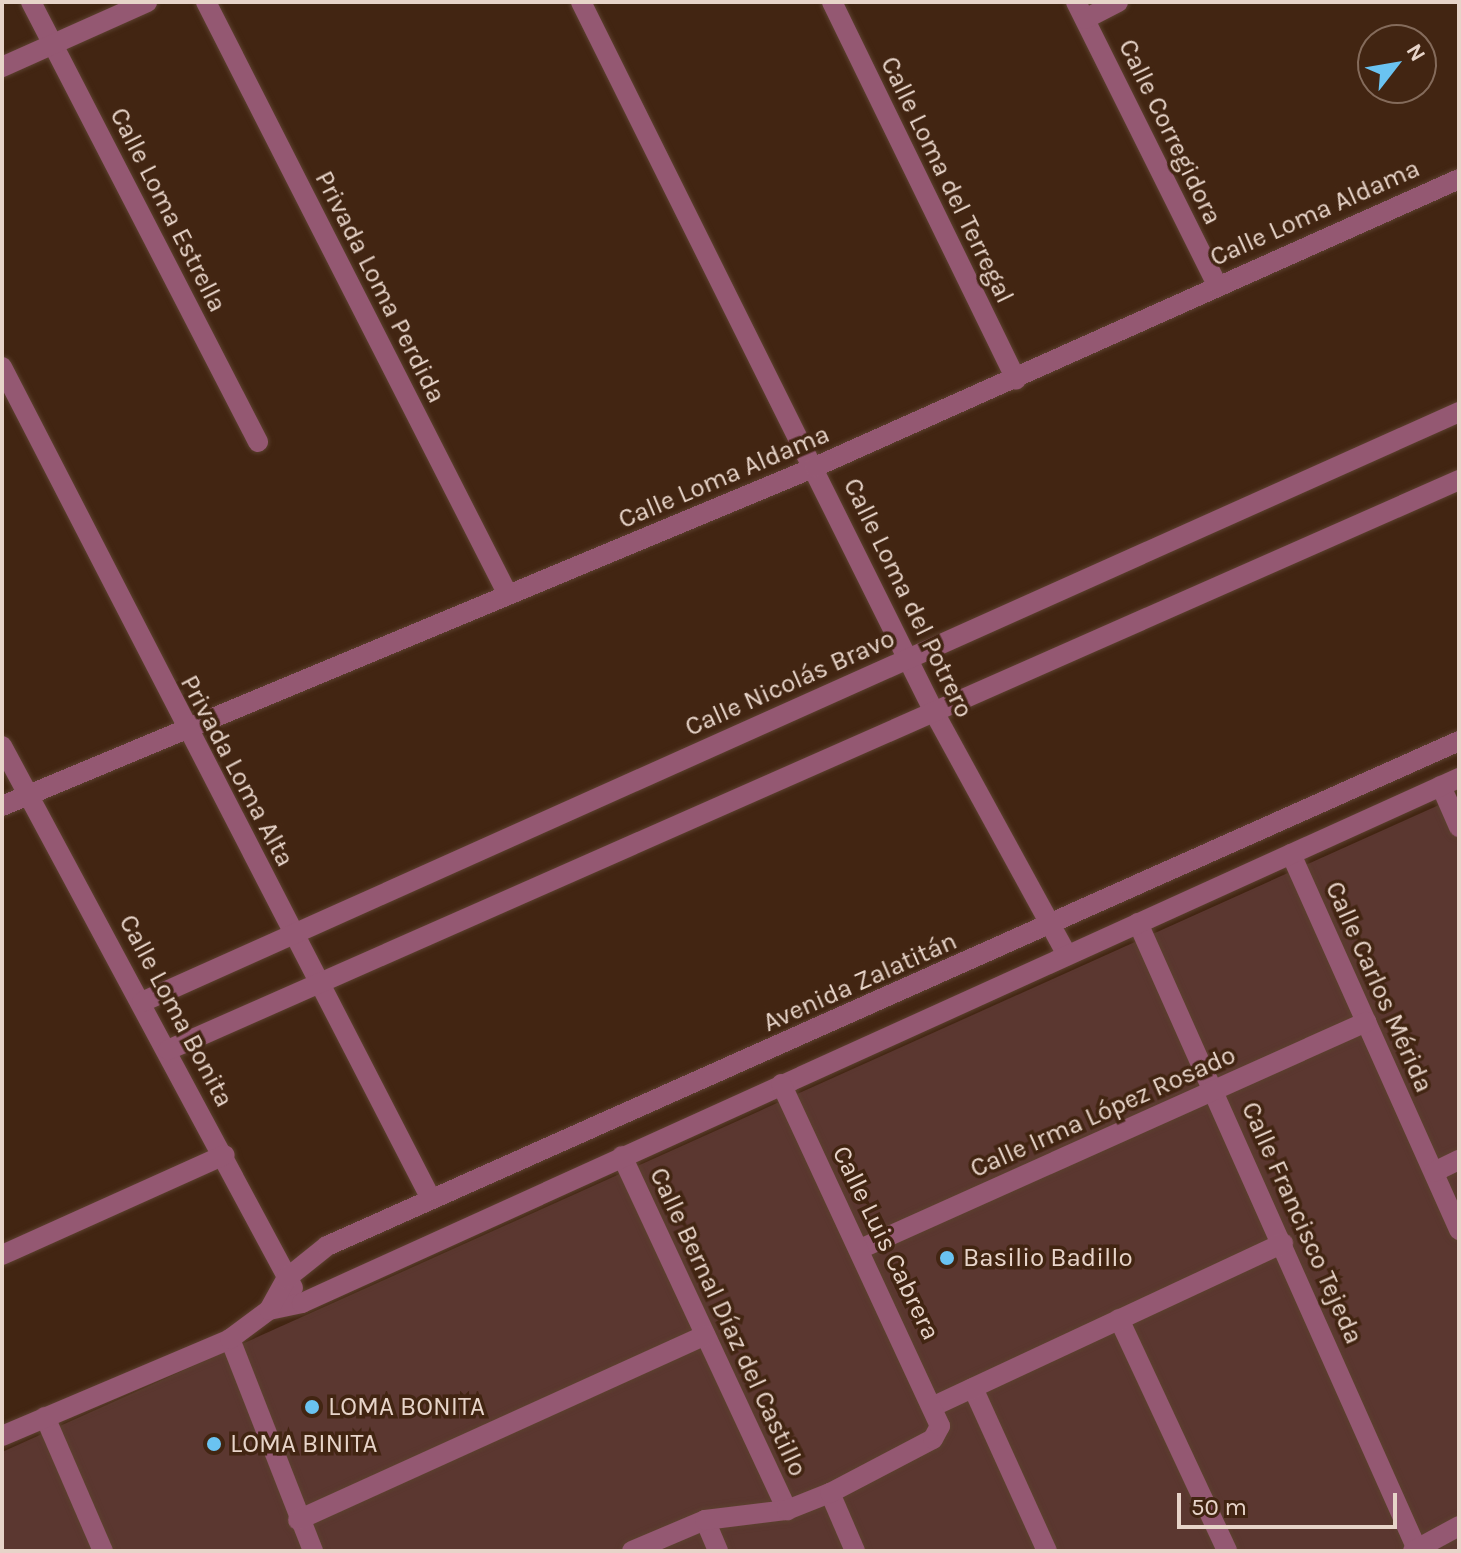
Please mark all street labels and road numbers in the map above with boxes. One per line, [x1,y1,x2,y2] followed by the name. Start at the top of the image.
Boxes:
[1112,34,1228,230] street label: Calle Corregidora
[874,52,1020,308] street label: Calle Loma del Terregal
[103,103,233,317] street label: Calle Loma Estrella
[1205,153,1425,273] street label: Calle Loma Aldama
[308,166,452,408] street label: Privada Loma Perdida
[614,418,834,536] street label: Calle Loma Aldama
[836,473,980,723] street label: Calle Loma del Potrero
[680,623,900,743] street label: Calle Nicolás Bravo
[173,670,301,872] street label: Privada Loma Alta
[1318,877,1440,1097] street label: Calle Carlos Mérida
[112,909,240,1113] street label: Calle Loma Bonita
[758,925,962,1039] street label: Avenida Zalatitán
[966,1039,1240,1185] street label: Calle Irma López Rosado
[1235,1097,1369,1349] street label: Calle Francisco Tejeda
[826,1141,946,1345] street label: Calle Luis Cabrera
[643,1163,813,1481] street label: Calle Bernal Díaz del Castillo

